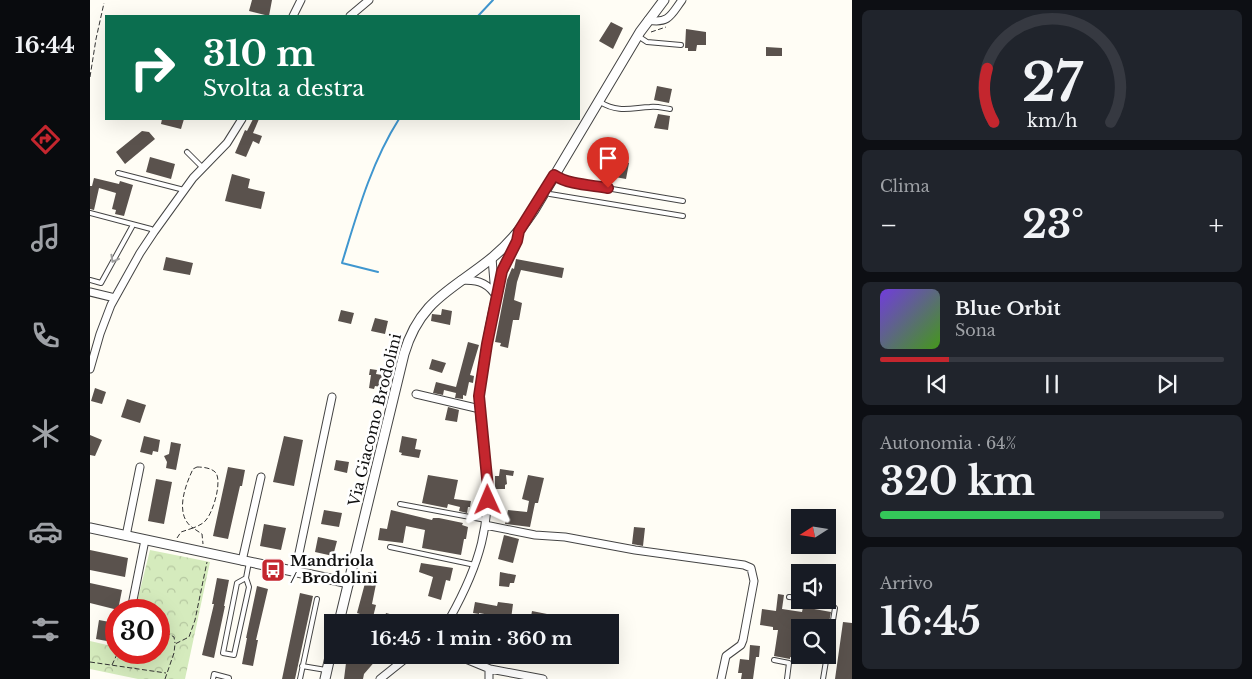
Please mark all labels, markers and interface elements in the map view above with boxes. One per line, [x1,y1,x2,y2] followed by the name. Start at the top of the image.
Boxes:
[15,32,75,59] text: 16:44
[203,32,315,75] text: 310 m
[120,35,185,100] icon: right
[1022,51,1084,115] text: 27
[203,75,365,102] text: Svolta a destra
[1027,110,1077,132] text: km/h
[28,122,63,157] icon: directions
[587,137,629,188] pin
[594,144,622,172] icon: arrive
[880,176,930,196] text: Clima
[1022,201,1084,248] text: 23°
[880,208,898,243] text: −
[1209,208,1224,243] text: +
[28,220,63,255] icon: music
[110,253,120,262] one-way arrow
[955,297,1061,320] text: Blue Orbit
[28,318,63,353] icon: phone
[955,320,996,340] text: Sona
[344,332,405,509] street label: Via Giacomo Brodolini
[923,370,951,398] icon: previous
[1038,370,1066,398] icon: pause
[1153,370,1181,398] icon: next
[28,416,63,451] icon: climate
[880,433,1016,453] text: Autonomia · 64%
[880,458,1035,505] text: 320 km
[461,473,513,525] position arrow
[791,509,836,554] north arrow
[791,509,836,664] map controls
[28,514,63,549] icon: car
[290,551,378,587] place label: Mandriola / Brodolini
[260,557,286,583] bus stop icon: Mandriola / Brodolini
[791,564,836,609] button: sound
[880,573,933,593] text: Arrivo
[880,598,981,645] text: 16:45
[105,599,170,664] speed limit sign: 30
[28,612,63,647] icon: filters
[791,619,836,664] button: search
[371,627,572,650] text: 16:45 · 1 min · 360 m

